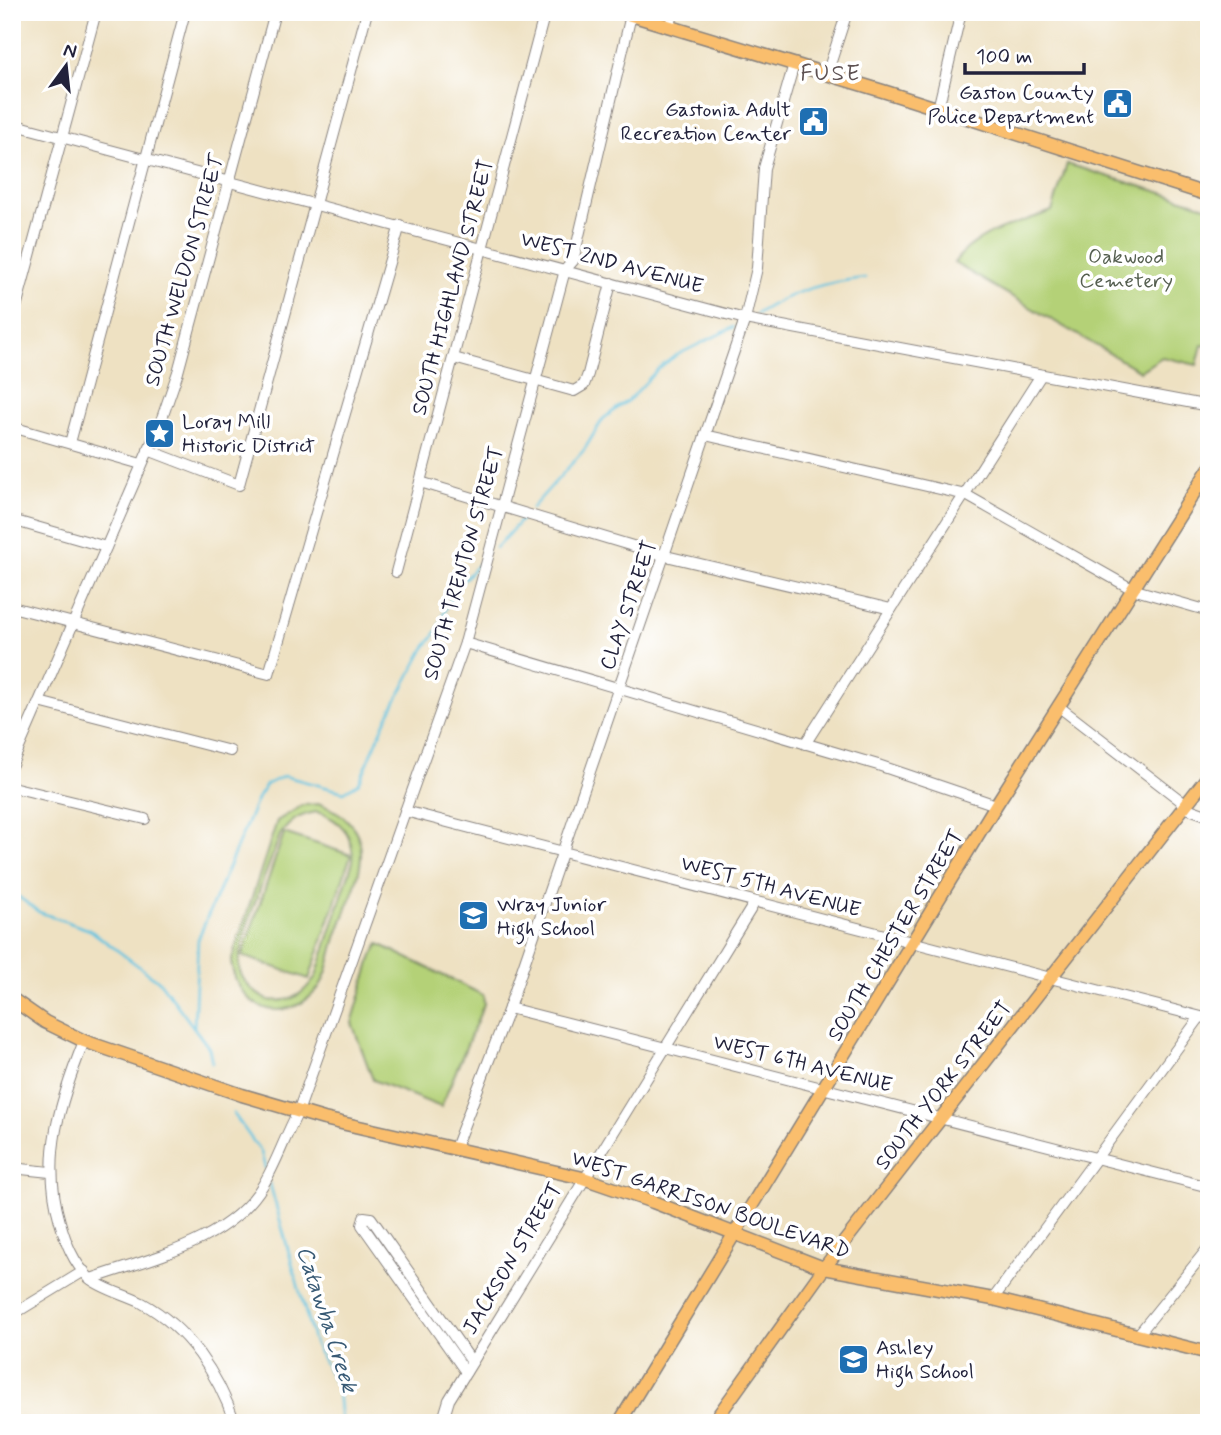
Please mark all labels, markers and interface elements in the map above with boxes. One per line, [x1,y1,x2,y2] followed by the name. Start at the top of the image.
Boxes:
[32,32,102,102] north arrow
[965,32,1084,76] scale bar
[61,37,79,65] text: N
[976,43,1032,71] text: 100 m
[800,59,862,89] district label: FUSE
[927,79,1094,131] place label: Gaston County Police Department
[1100,87,1134,121] public building icon: Gaston County Police Department
[620,96,791,148] place label: Gastonia Adult Recreation Center
[797,104,831,138] public building icon: Gastonia Adult Recreation Center
[138,150,232,389] street label: SOUTH WELDON STREET
[405,156,501,418] street label: SOUTH HIGHLAND STREET
[517,225,706,301] street label: WEST 2ND AVENUE
[1079,243,1173,295] park label: Oakwood Cemetery
[182,408,315,460] place label: Loray Mill Historic District
[142,416,176,450] place icon: Loray Mill Historic District
[417,443,511,684] street label: SOUTH TRENTON STREET
[594,537,664,674] street label: CLAY STREET
[821,824,970,1047] street label: SOUTH CHESTER STREET
[678,849,864,924] street label: WEST 5TH AVENUE
[497,891,606,945] place label: Wray Junior High School
[457,899,491,933] school or university icon: Wray Junior High School
[869,995,1019,1176] street label: SOUTH YORK STREET
[710,1028,895,1100] street label: WEST 6TH AVENUE
[568,1144,854,1266] street label: WEST GARRISON BOULEVARD
[456,1177,569,1340] street label: JACKSON STREET
[288,1243,364,1398] water label: Catawba Creek
[876,1334,974,1388] place label: Ashley High School
[836,1342,870,1376] school or university icon: Ashley High School

